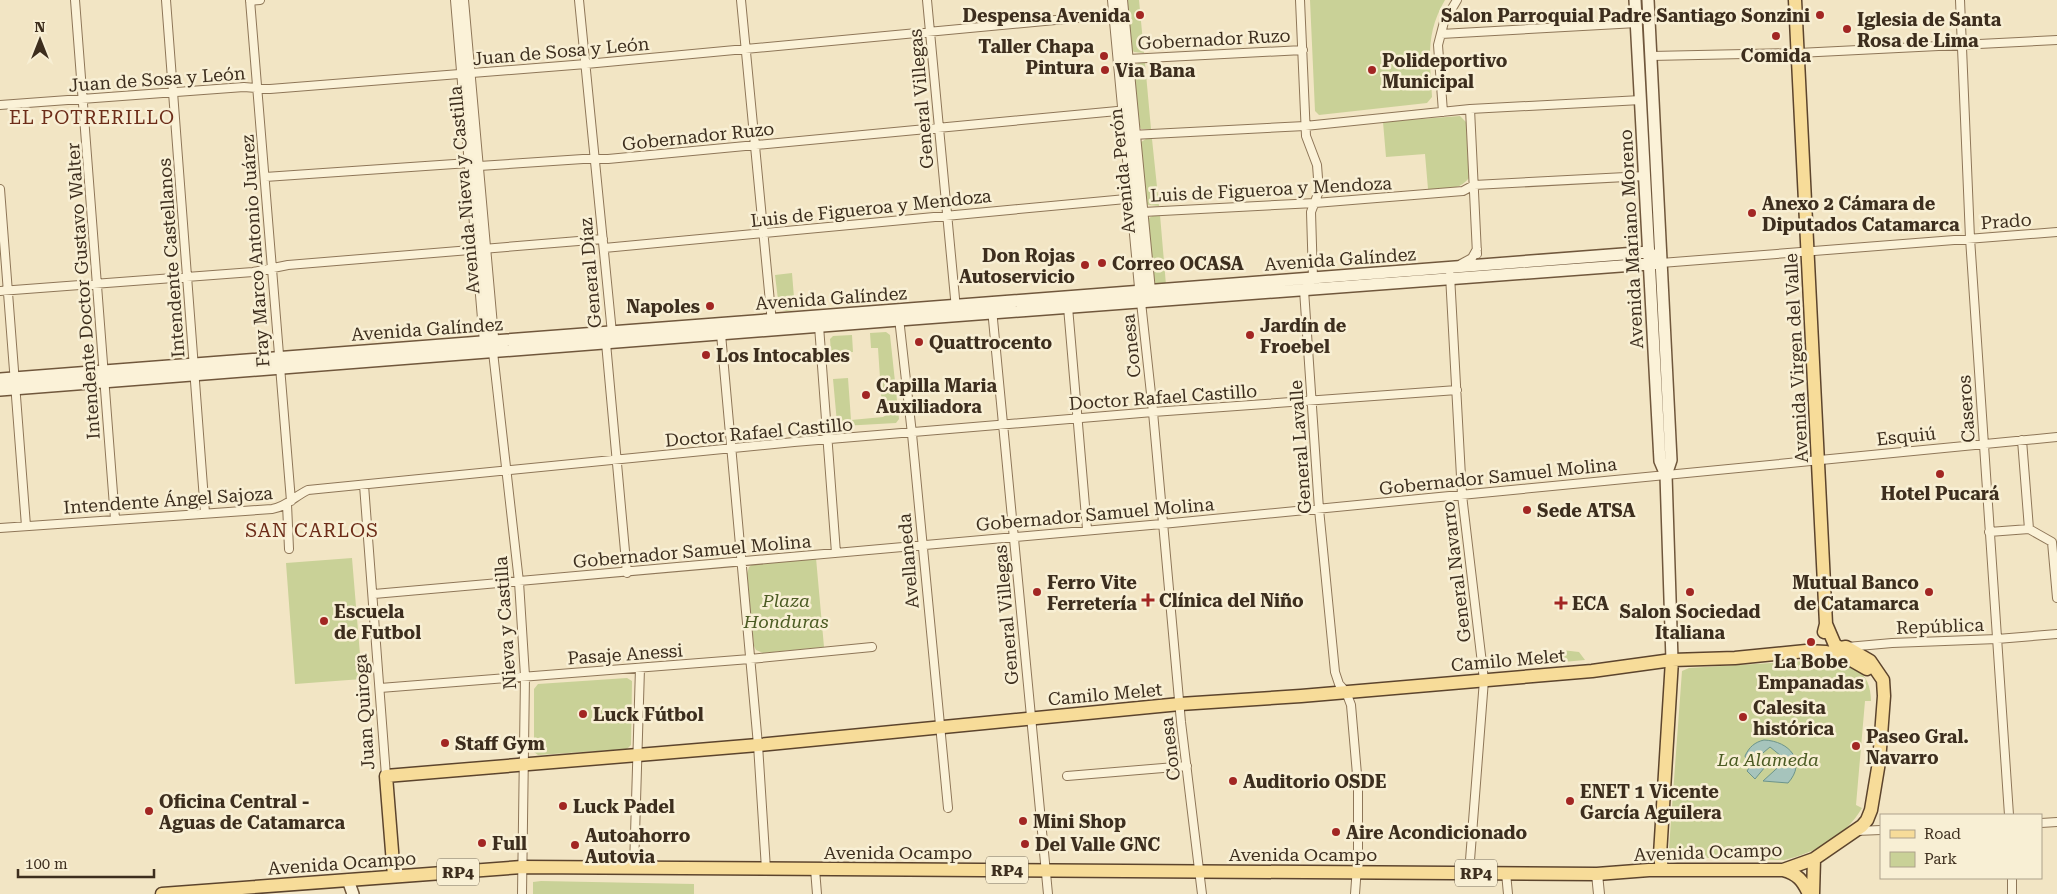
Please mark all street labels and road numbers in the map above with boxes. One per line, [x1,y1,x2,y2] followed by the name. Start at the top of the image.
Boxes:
[1137,25,1291,53] street label: Gobernador Ruzo
[904,28,938,170] street label: General Villegas
[472,33,651,69] street label: Juan de Sosa y León
[68,62,247,96] street label: Juan de Sosa y León
[444,85,484,295] street label: Avenida Nieva y Castilla
[1105,107,1139,235] street label: Avenida Perón
[621,118,775,154] street label: Gobernador Ruzo
[1615,129,1647,349] street label: Avenida Mariano Moreno
[236,133,274,368] street label: Fray Marco Antonio Juárez
[62,142,104,440] street label: Intendente Doctor Gustavo Walter
[154,158,188,358] street label: Intendente Castellanos
[1150,172,1393,206] street label: Luis de Figueroa y Mendoza
[750,185,993,231] street label: Luis de Figueroa y Mendoza
[1980,209,2032,233] street label: Prado
[575,216,605,329] street label: General Díaz
[1263,243,1417,275] street label: Avenida Galíndez
[1780,252,1812,463] street label: Avenida Virgen del Valle
[754,282,908,314] street label: Avenida Galíndez
[350,313,504,345] street label: Avenida Galíndez
[1117,313,1145,379] street label: Conesa
[1953,374,1979,444] street label: Caseros
[1285,379,1315,515] street label: General Lavalle
[1068,380,1258,414] street label: Doctor Rafael Castillo
[664,413,854,451] street label: Doctor Rafael Castillo
[1875,422,1937,450] street label: Esquiú
[1378,453,1618,499] street label: Gobernador Samuel Molina
[63,482,274,518] street label: Intendente Ángel Sajoza
[975,493,1215,535] street label: Gobernador Samuel Molina
[1437,500,1475,644] street label: General Navarro
[893,512,923,610] street label: Avellaneda
[572,530,812,572] street label: Gobernador Samuel Molina
[989,544,1023,686] street label: General Villegas
[490,555,520,691] street label: Nieva y Castilla
[1896,614,1985,638] street label: República
[567,639,684,669] street label: Pasaje Anessi
[1450,645,1566,675] street label: Camilo Melet
[349,653,379,771] street label: Juan Quiroga
[1047,679,1163,709] street label: Camilo Melet
[1156,716,1184,782] street label: Conesa
[1633,839,1783,865] street label: Avenida Ocampo
[824,842,972,863] street label: Avenida Ocampo
[1229,844,1377,865] street label: Avenida Ocampo
[267,847,417,879] street label: Avenida Ocampo
[986,856,1028,884] road number: RP4
[437,859,479,886] road number: RP4
[1455,860,1497,886] road number: RP4

